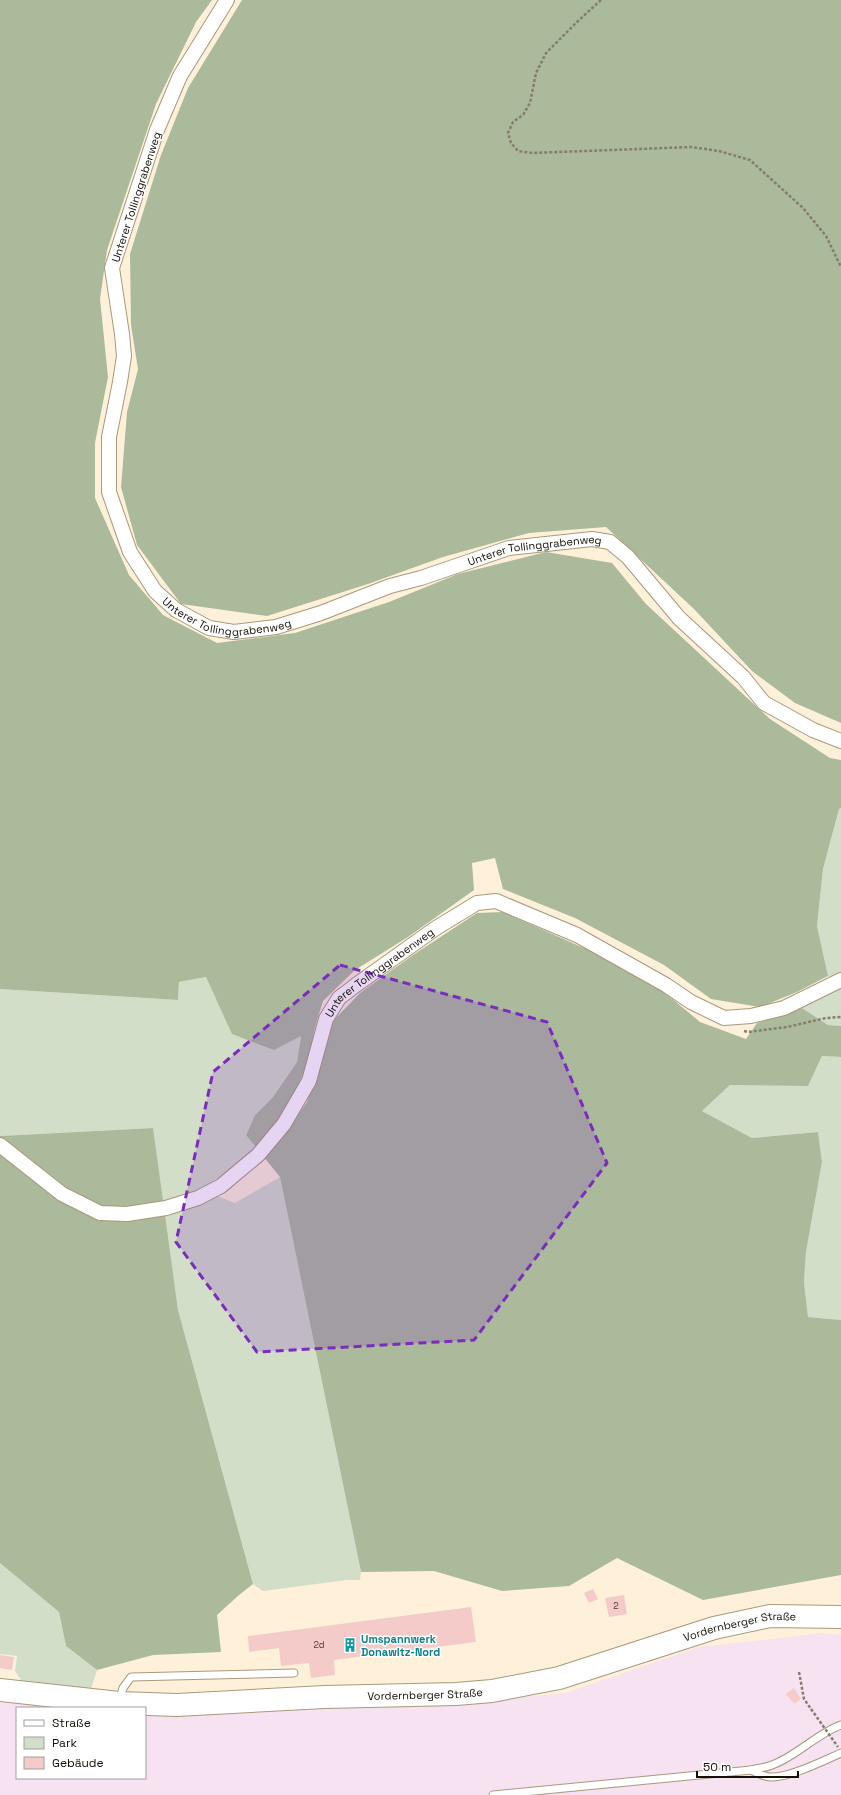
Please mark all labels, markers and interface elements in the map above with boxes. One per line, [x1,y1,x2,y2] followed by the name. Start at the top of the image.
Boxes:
[108,130,164,264] street label: Unterer Tollinggrabenweg
[466,532,603,569] street label: Unterer Tollinggrabenweg
[159,594,293,639] street label: Unterer Tollinggrabenweg
[322,925,437,1020] street label: Unterer Tollinggrabenweg
[613,1600,619,1612] house number: 2
[681,1609,796,1644] street label: Vordernberger Straße
[361,1632,440,1659] place label: Umspannwerk Donawitz-Nord
[342,1637,358,1653] building icon: Umspannwerk Donawitz-Nord
[313,1639,325,1651] house number: 2d
[367,1685,483,1703] street label: Vordernberger Straße
[16,1707,146,1779] legend
[52,1715,91,1731] text: Straße
[52,1735,77,1751] text: Park
[697,1753,798,1779] scale bar
[52,1755,104,1771] text: Gebäude
[703,1759,731,1775] text: 50 m

